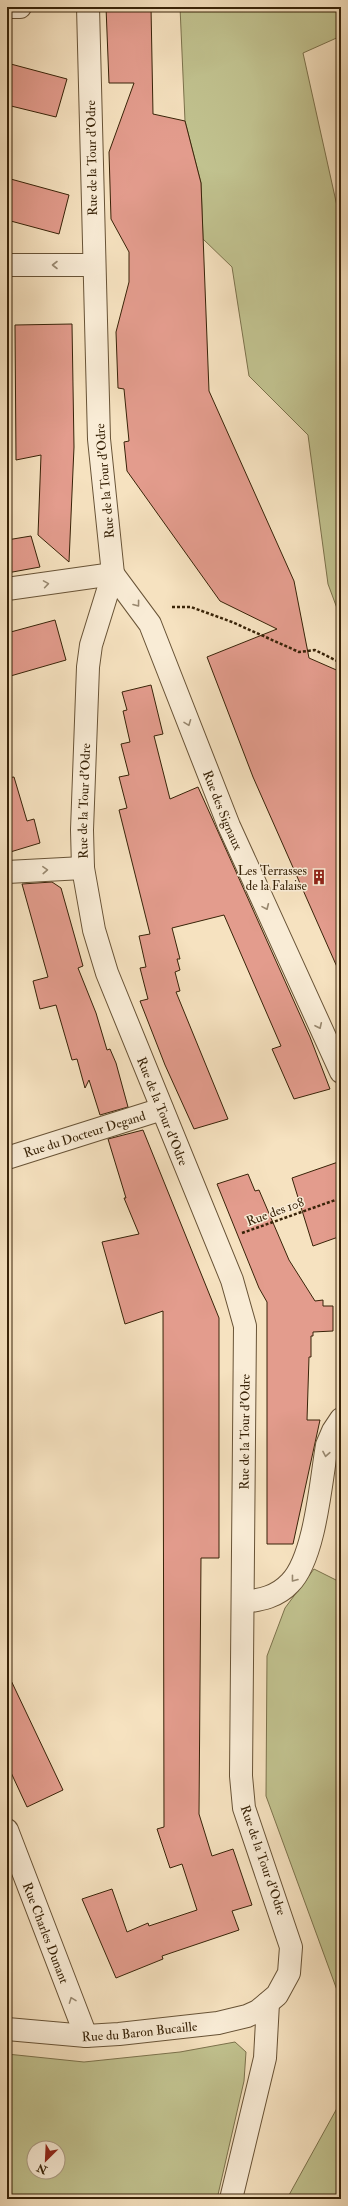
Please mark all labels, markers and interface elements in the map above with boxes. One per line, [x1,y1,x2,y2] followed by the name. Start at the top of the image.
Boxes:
[83,100,101,216] street label: Rue de la Tour d'Odre
[52,261,58,269] one-way arrow
[92,422,118,539] street label: Rue de la Tour d'Odre
[42,580,49,589] one-way arrow
[132,600,139,607] one-way arrow
[183,720,191,727] one-way arrow
[75,742,94,859] street label: Rue de la Tour d'Odre
[199,768,246,853] street label: Rue des Signaux
[238,863,308,894] place label: Les Terrasses de la Falaise
[42,866,48,874] one-way arrow
[310,868,328,886] building icon: Les Terrasses de la Falaise
[261,903,269,911] one-way arrow
[314,1022,322,1029] one-way arrow
[133,1055,191,1168] street label: Rue de la Tour d'Odre
[22,1108,148,1161] street label: Rue du Docteur Degand
[244,1194,306,1230] street label: Rue des 108
[237,1373,254,1490] street label: Rue de la Tour d'Odre
[322,1451,330,1457] one-way arrow
[291,1574,298,1581] one-way arrow
[237,1803,290,1918] street label: Rue de la Tour d'Odre
[19,1880,72,1986] street label: Rue Charles Dunant
[68,1996,76,2003] one-way arrow
[81,2018,199,2045] street label: Rue du Baron Bucaille
[26,2140,66,2180] north arrow
[34,2160,50,2177] text: N

